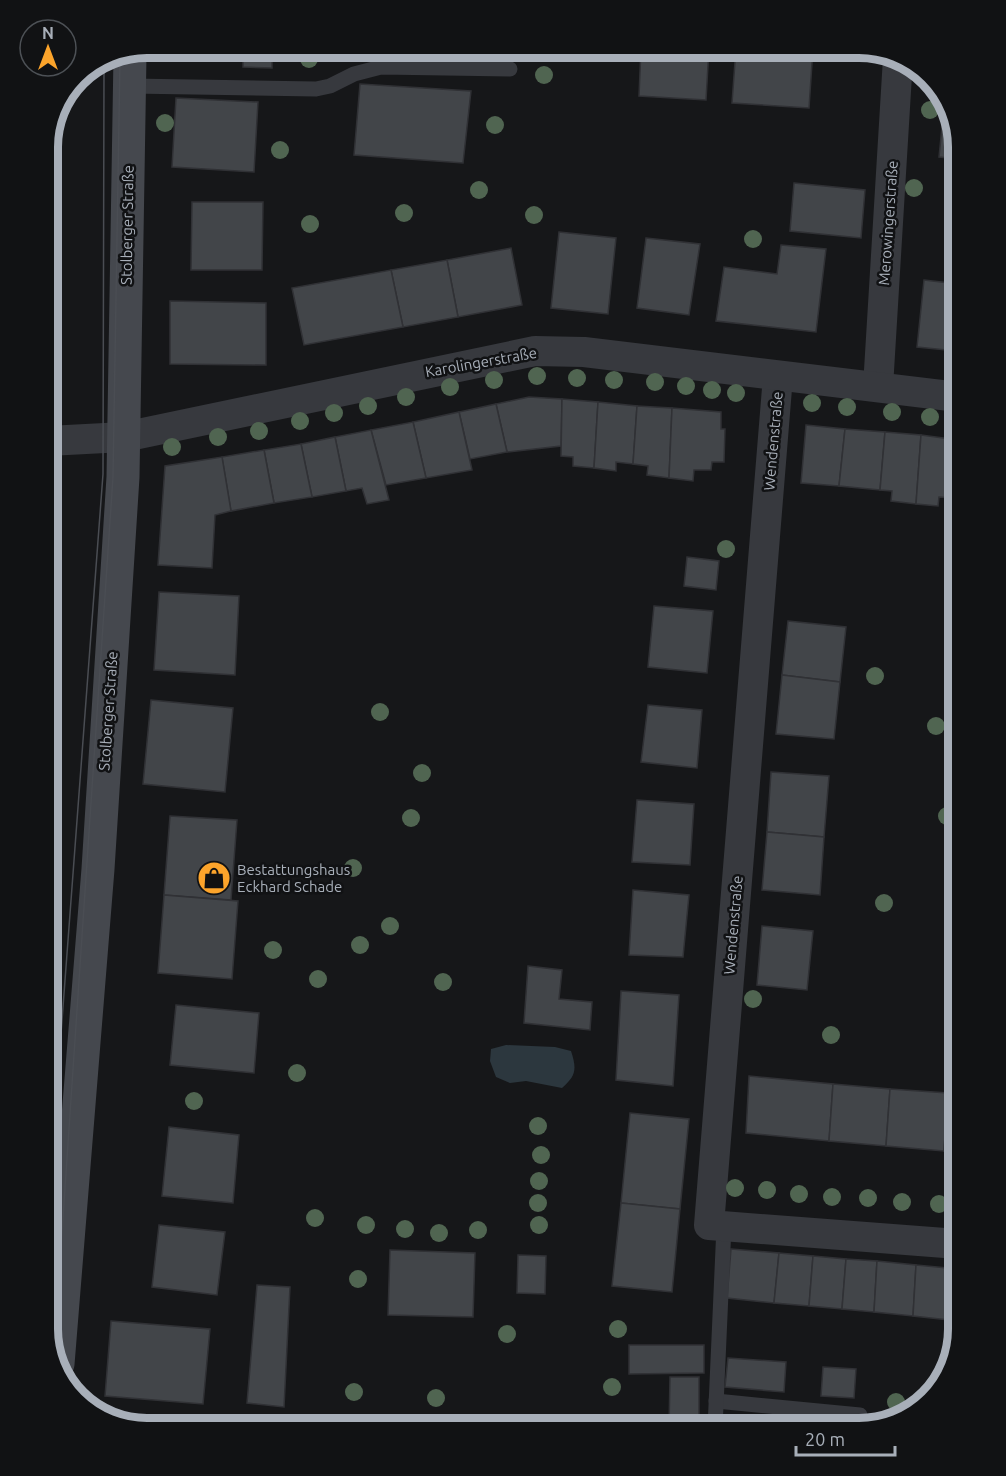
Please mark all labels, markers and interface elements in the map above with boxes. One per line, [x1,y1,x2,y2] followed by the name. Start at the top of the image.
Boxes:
[18,18,78,78] north arrow
[42,24,54,42] text: N
[875,160,901,286] street label: Merowingerstraße
[117,165,137,285] street label: Stolberger Straße
[424,344,538,380] street label: Karolingerstraße
[760,391,786,491] street label: Wendenstraße
[95,651,121,771] street label: Stolberger Straße
[196,860,232,896] shop icon: Bestattungshaus Eckhard Schade
[237,861,350,895] place label: Bestattungshaus Eckhard Schade
[720,875,746,975] street label: Wendenstraße
[796,1419,895,1457] scale bar
[805,1429,845,1449] text: 20 m

